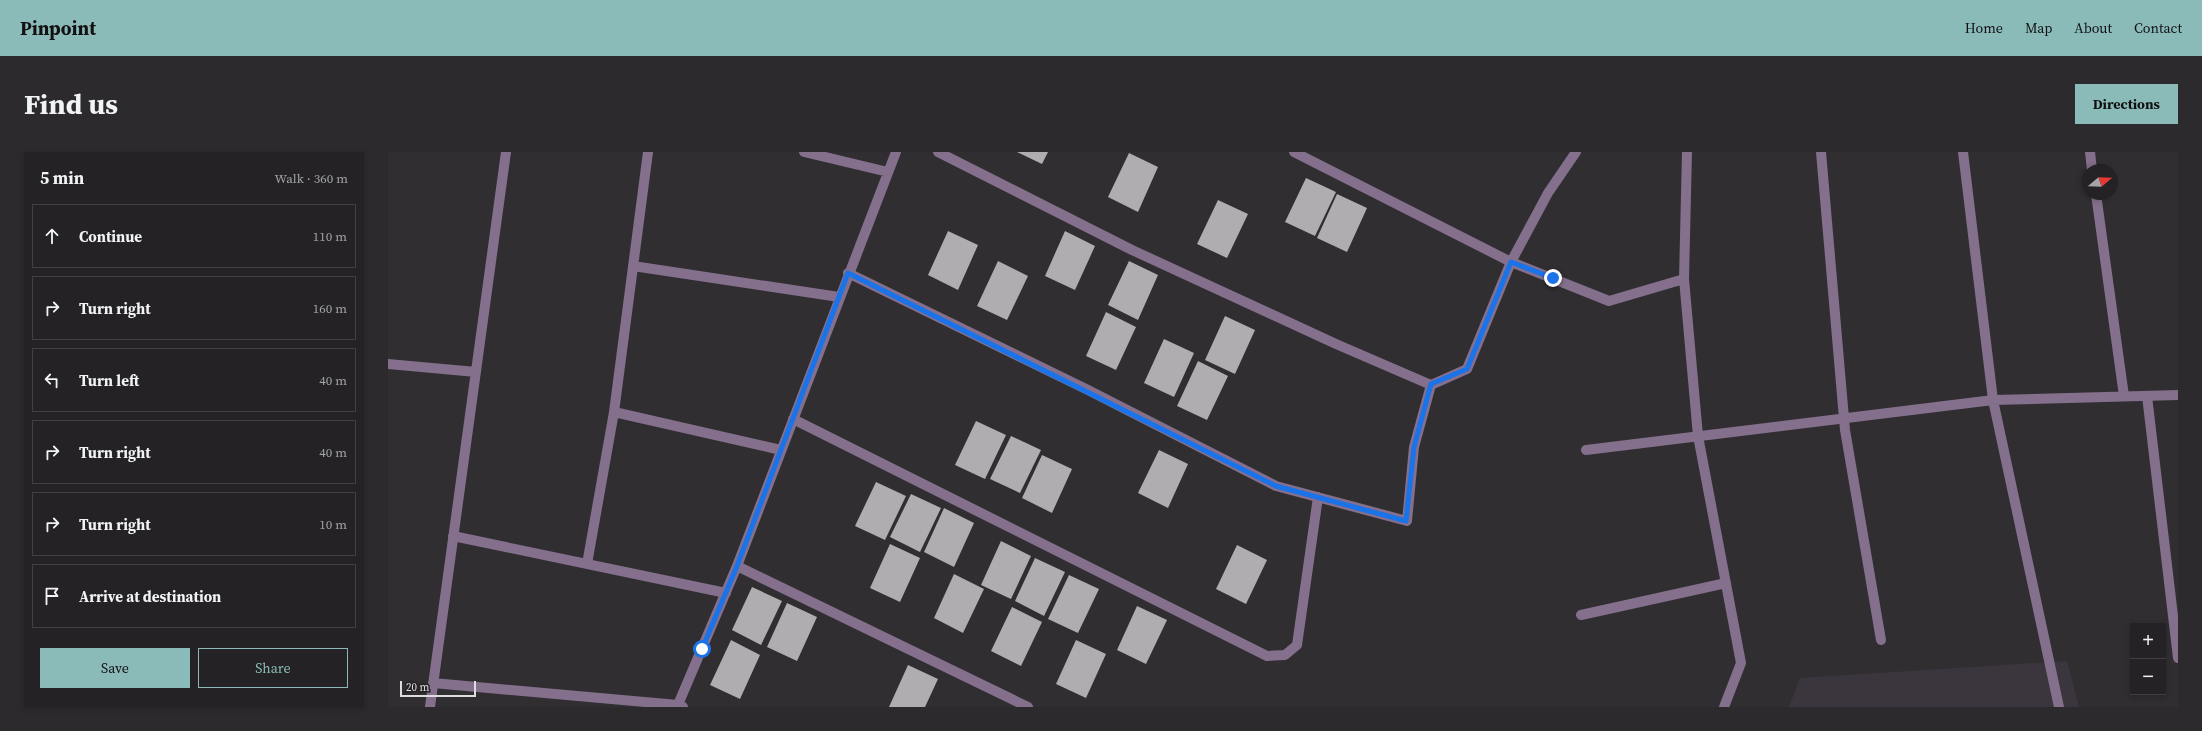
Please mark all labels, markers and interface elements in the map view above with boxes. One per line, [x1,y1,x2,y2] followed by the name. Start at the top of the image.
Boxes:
[20,15,96,41] text: Pinpoint
[1965,18,2003,38] text: Home
[2025,18,2052,38] text: Map
[2074,18,2112,38] text: About
[2134,18,2182,38] text: Contact
[2075,84,2178,124] button: Directions
[24,85,118,123] text: Find us
[2082,164,2118,200] north arrow
[40,166,84,190] text: 5 min
[275,170,348,187] text: Walk · 360 m
[41,225,63,247] icon: ahead
[79,226,142,247] text: Continue
[313,228,347,245] text: 110 m
[1544,269,1562,287] route end
[41,297,63,319] icon: right
[79,298,151,319] text: Turn right
[313,300,347,317] text: 160 m
[41,369,63,391] icon: left
[79,370,139,391] text: Turn left
[319,372,347,389] text: 40 m
[41,441,63,463] icon: right
[79,442,151,463] text: Turn right
[319,444,347,461] text: 40 m
[41,513,63,535] icon: right
[79,514,151,535] text: Turn right
[319,516,347,533] text: 10 m
[41,585,63,607] icon: arrive
[79,586,221,607] text: Arrive at destination
[2130,623,2166,695] map controls
[2130,623,2166,659] button: +
[693,640,711,658] route start
[40,648,190,688] button: Save
[198,648,348,688] button: Share
[2130,659,2166,695] button: −
[400,679,476,698] scale bar
[406,680,429,695] text: 20 m

